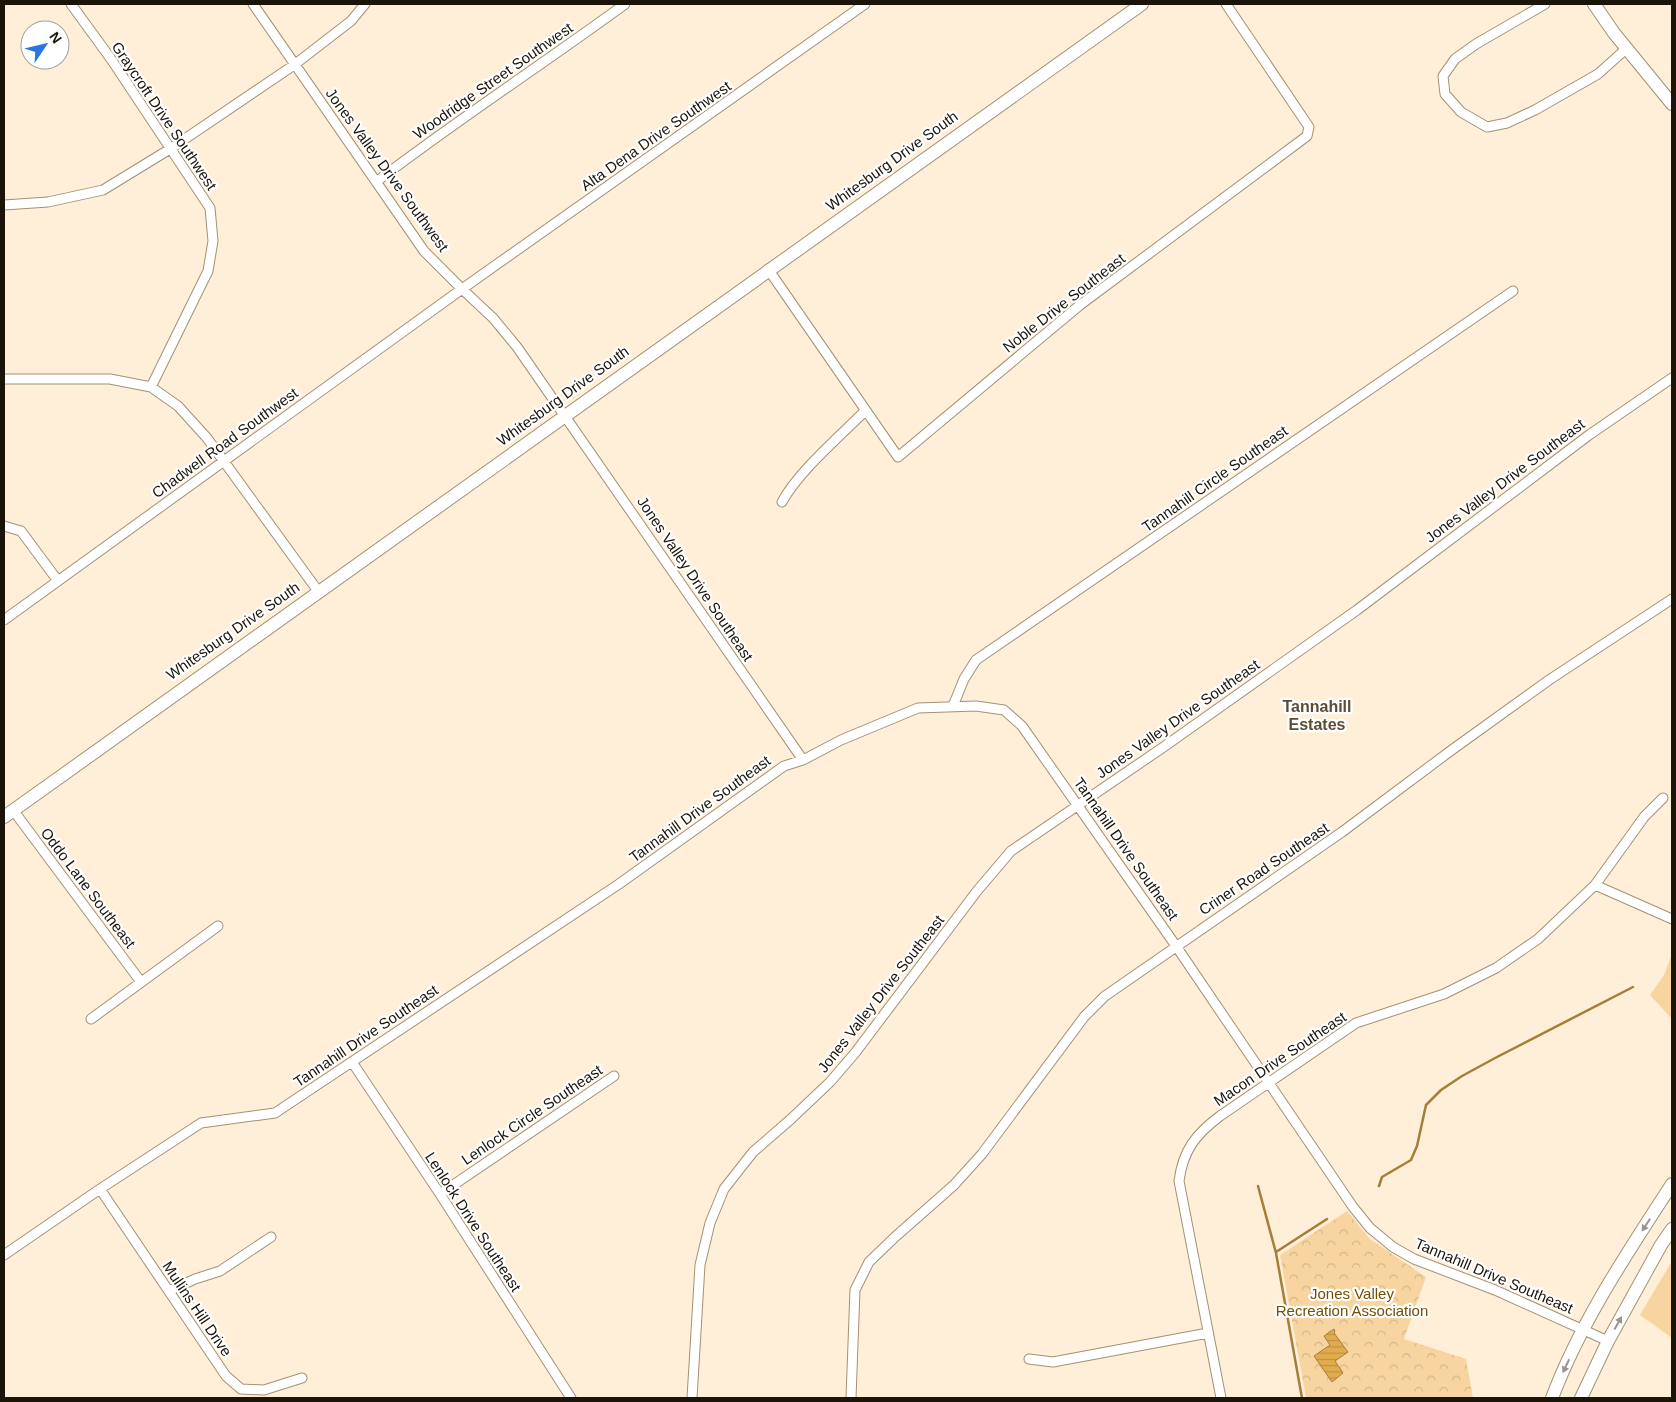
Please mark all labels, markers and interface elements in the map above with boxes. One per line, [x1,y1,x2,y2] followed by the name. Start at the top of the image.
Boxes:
[410,18,576,142] street label: Woodridge Street Southwest
[20,20,70,70] north arrow
[46,29,65,46] text: N
[108,38,221,194] street label: Graycroft Drive Southwest
[577,77,735,194] street label: Alta Dena Drive Southwest
[323,85,453,255] street label: Jones Valley Drive Southwest
[823,107,961,214] street label: Whitesburg Drive South
[999,249,1129,356] street label: Noble Drive Southeast
[494,342,632,449] street label: Whitesburg Drive South
[149,384,302,501] street label: Chadwell Road Southwest
[1422,415,1588,546] street label: Jones Valley Drive Southeast
[1139,421,1291,535] street label: Tannahill Circle Southeast
[634,493,757,665] street label: Jones Valley Drive Southeast
[163,578,302,683] street label: Whitesburg Drive South
[1093,655,1263,781] street label: Jones Valley Drive Southeast
[1282,698,1352,733] district label: Tannahill Estates
[626,751,774,865] street label: Tannahill Drive Southeast
[1071,774,1183,924] street label: Tannahill Drive Southeast
[1196,818,1332,918] street label: Criner Road Southeast
[38,824,140,952] street label: Oddo Lane Southeast
[814,911,948,1076] street label: Jones Valley Drive Southeast
[290,981,442,1090] street label: Tannahill Drive Southeast
[1210,1007,1350,1109] street label: Macon Drive Southeast
[458,1061,606,1168] street label: Lenlock Circle Southeast
[422,1149,525,1295] street label: Lenlock Drive Southeast
[1641,1218,1650,1231] one-way arrow
[1413,1234,1577,1317] street label: Tannahill Drive Southeast
[159,1258,235,1359] street label: Mullins Hill Drive
[1276,1285,1428,1319] park label: Jones Valley Recreation Association
[1614,1316,1622,1330] one-way arrow
[1562,1359,1570,1373] one-way arrow

